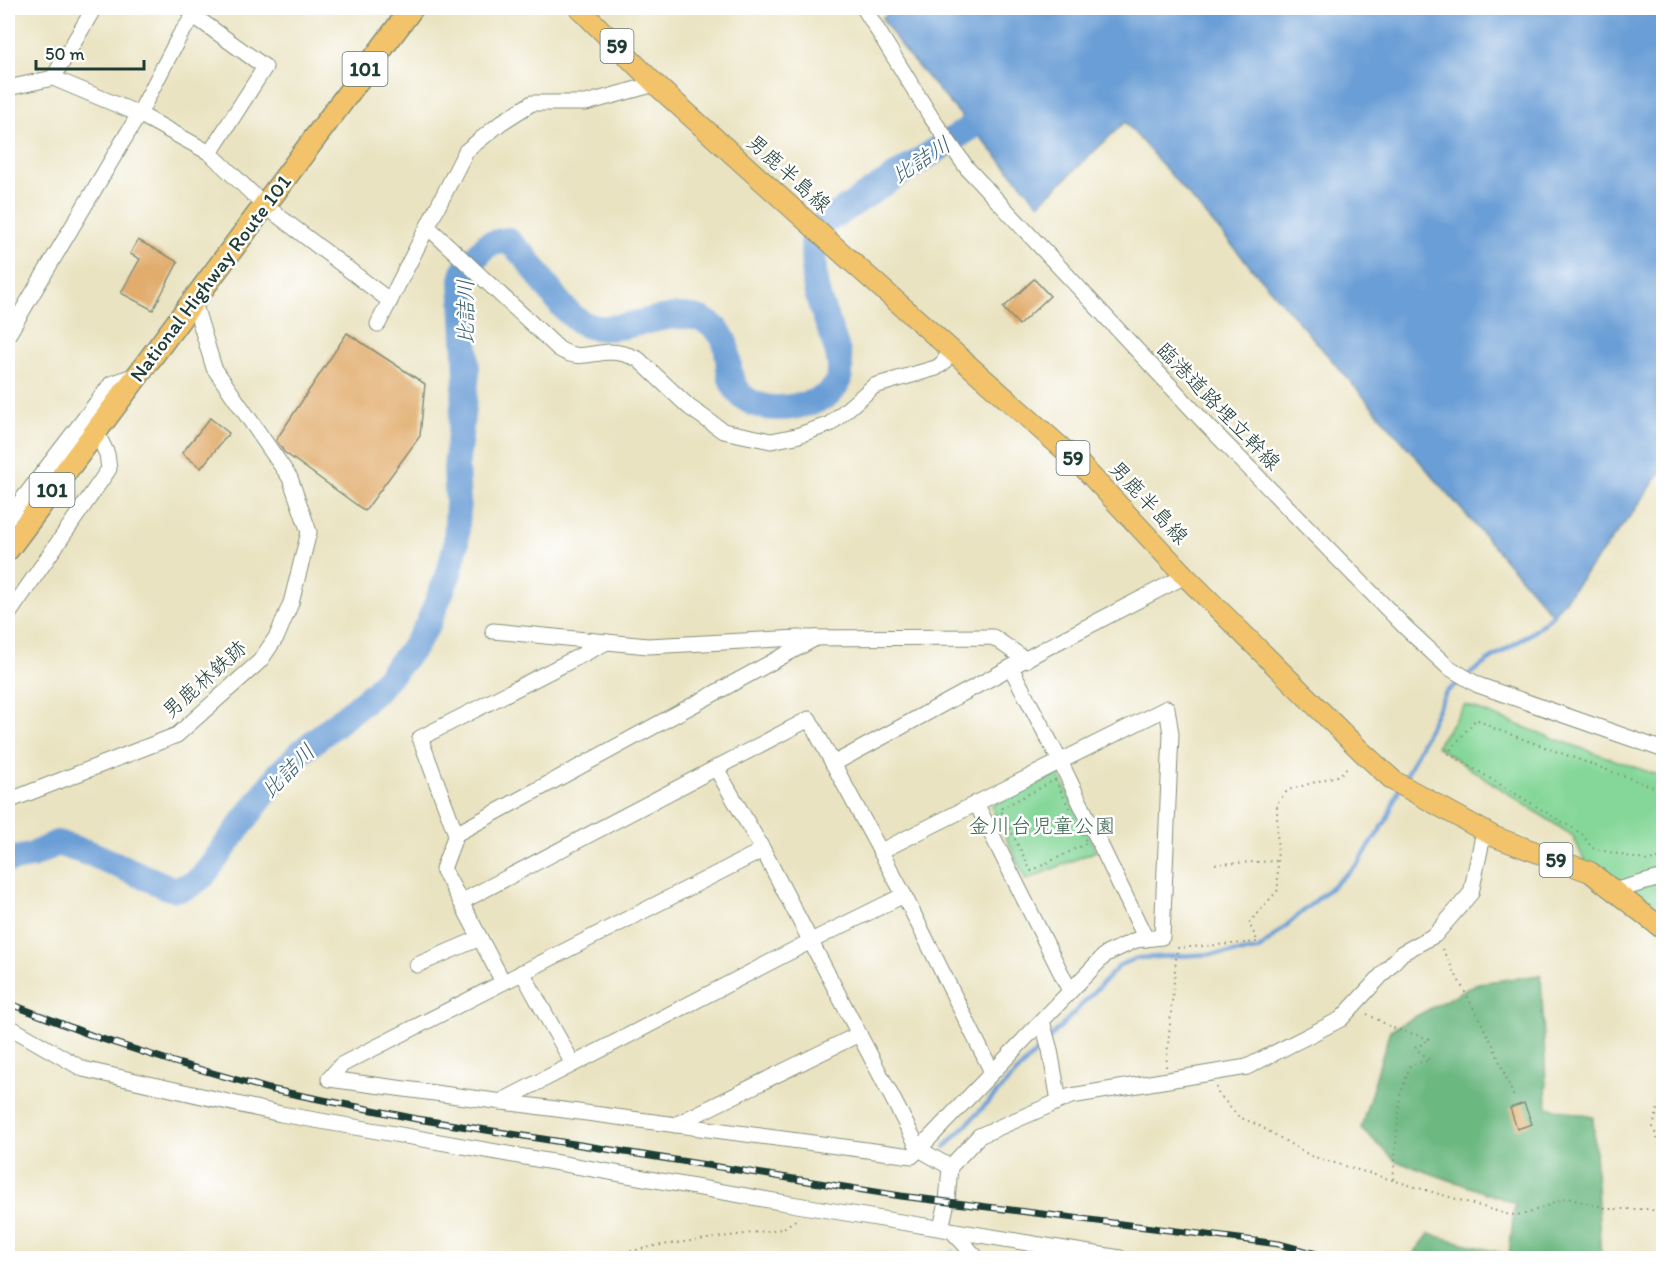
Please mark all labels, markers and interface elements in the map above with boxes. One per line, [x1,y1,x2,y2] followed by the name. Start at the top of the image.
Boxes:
[600,29,634,63] road number: 59
[36,33,144,71] scale bar
[45,43,85,65] text: 50 m
[342,52,388,86] road number: 101
[742,129,836,217] street label: 男鹿半島線
[886,131,956,189] water label: 比詰川
[124,169,296,386] street label: National Highway Route 101
[452,279,479,345] water label: 比詰川
[1152,337,1286,475] street label: 臨港道路埋立幹線
[1056,441,1090,475] road number: 59
[1104,455,1194,549] street label: 男鹿半島線
[29,473,74,507] road number: 101
[157,635,251,723] street label: 男鹿林鉄跡
[255,738,321,804] water label: 比詰川
[969,813,1116,838] park label: 金川台児童公園
[1540,843,1572,877] road number: 59

